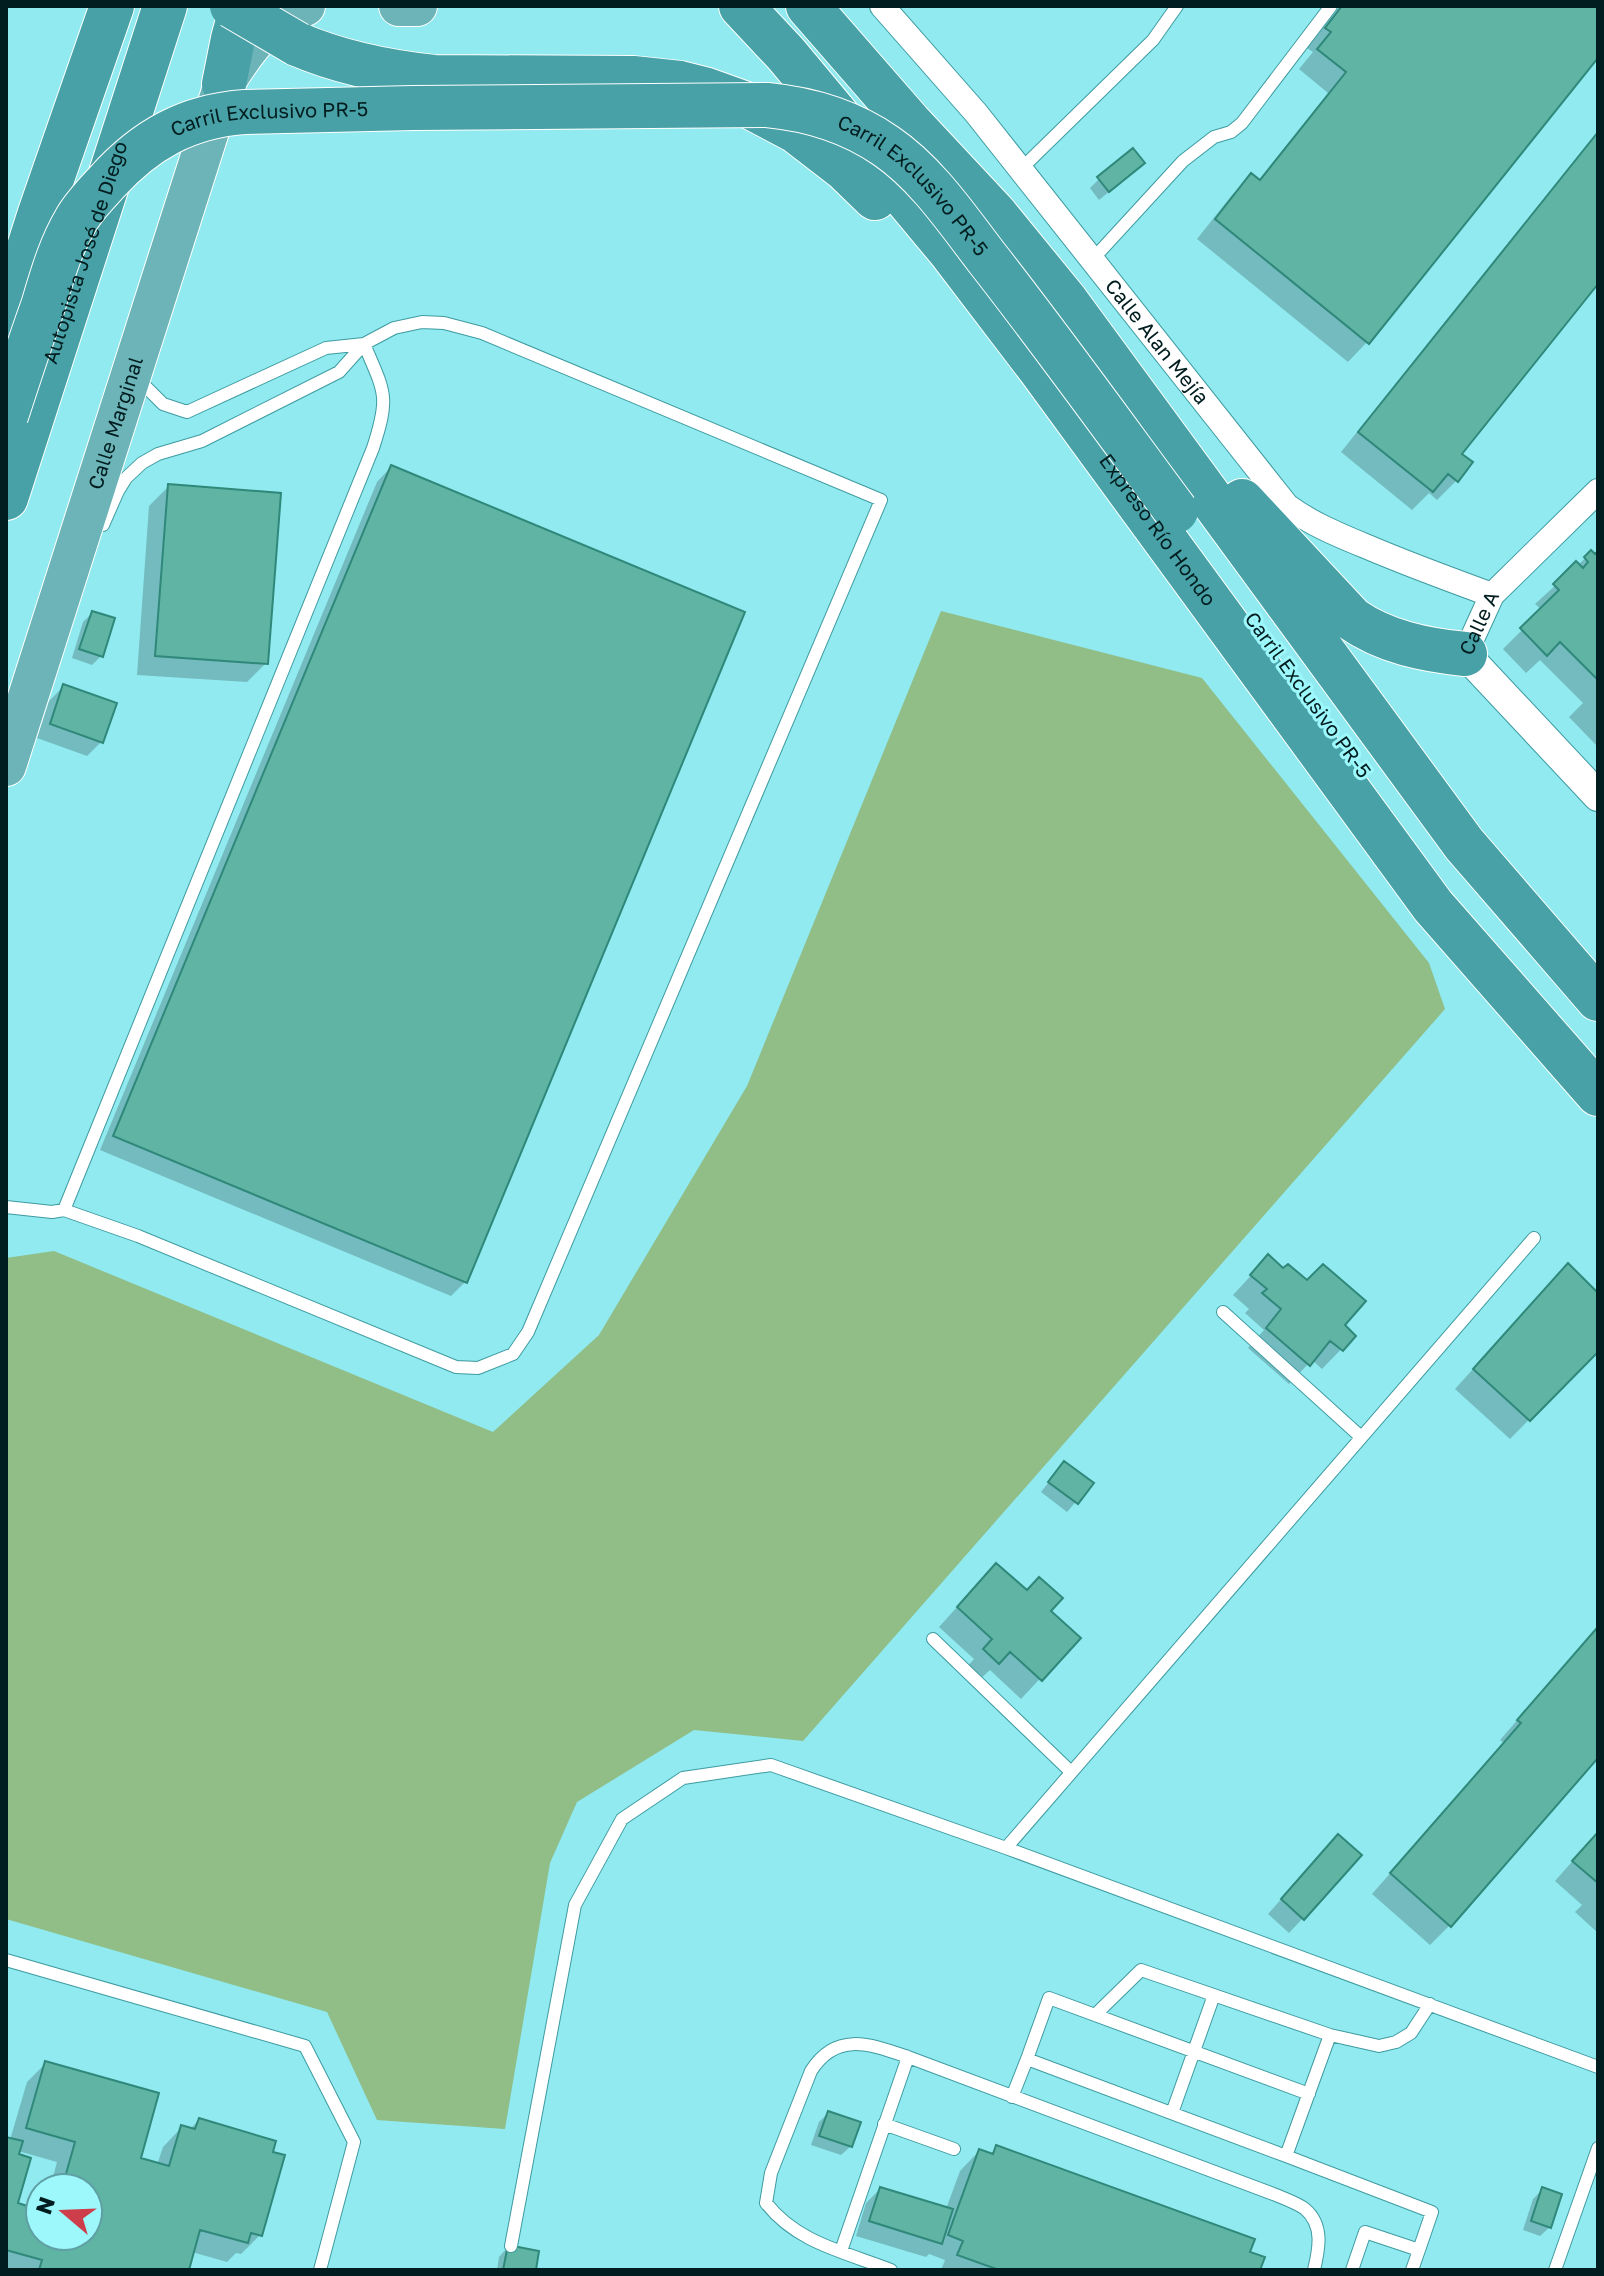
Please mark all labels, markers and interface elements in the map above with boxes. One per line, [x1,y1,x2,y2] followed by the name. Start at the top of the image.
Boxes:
[166,96,368,141] street label: Carril Exclusivo PR-5
[835,109,994,260] street label: Carril Exclusivo PR-5
[37,138,132,366] street label: Autopista José de Diego
[1101,274,1215,408] street label: Calle Alan Mejía
[82,353,147,492] street label: Calle Marginal
[1095,449,1222,610] street label: Expreso Río Hondo
[1453,587,1503,658] street label: Calle A
[1241,607,1377,782] street label: Carril Exclusivo PR-5
[24,2172,104,2252] north arrow
[29,2193,60,2218] text: N

